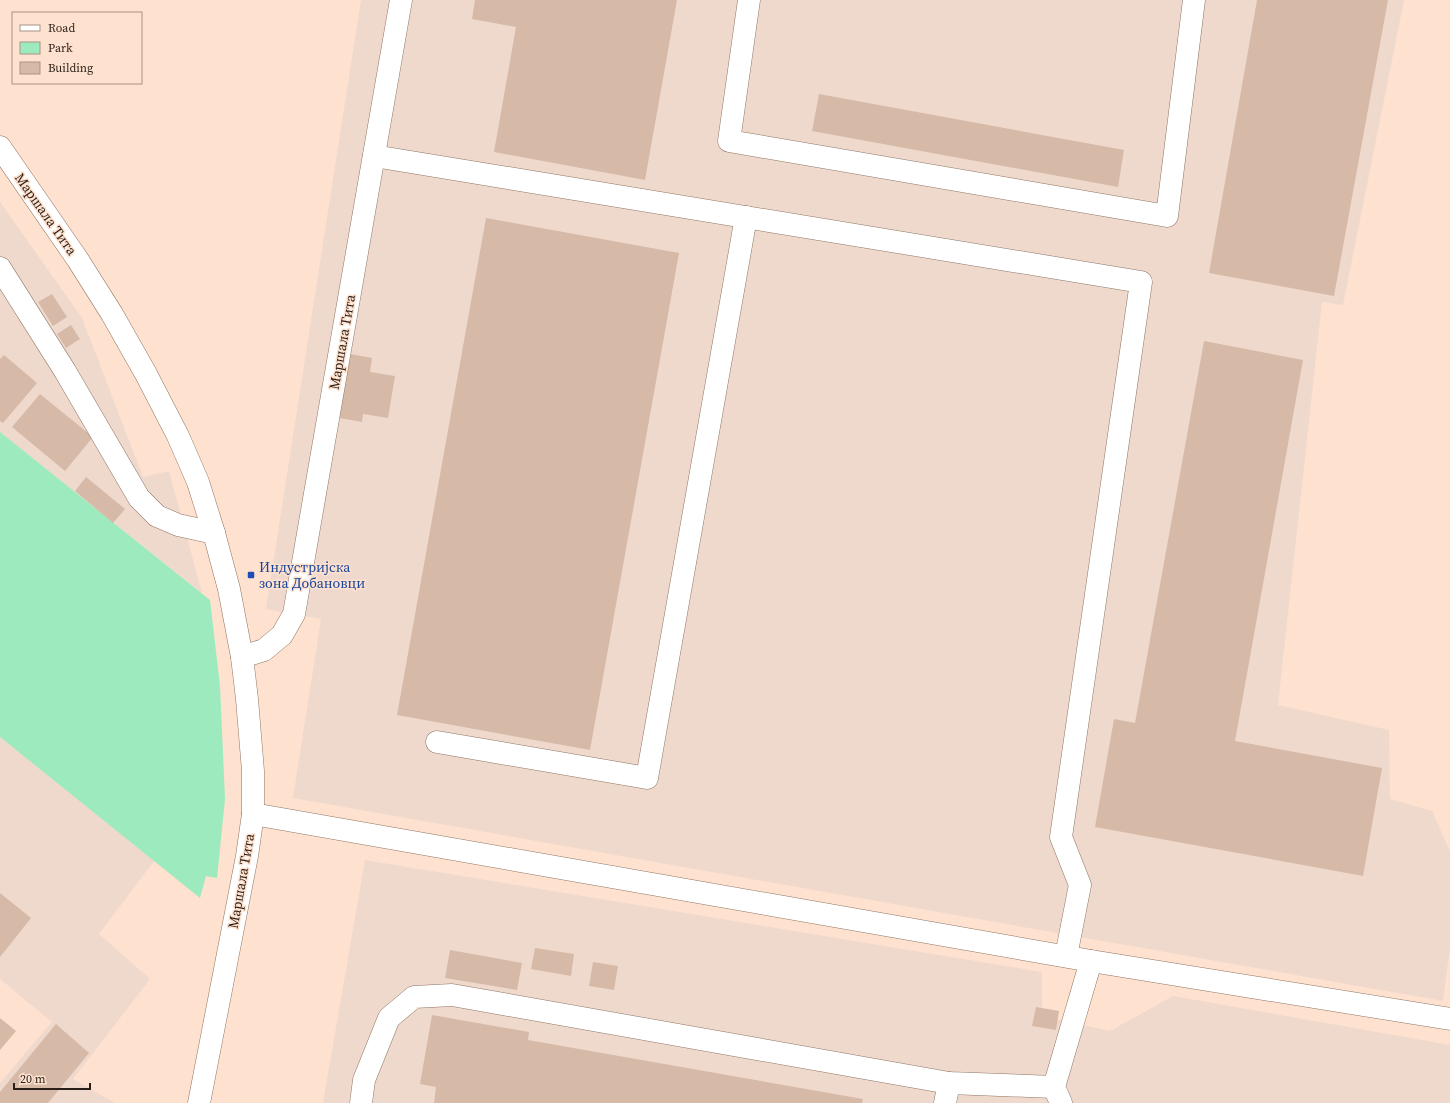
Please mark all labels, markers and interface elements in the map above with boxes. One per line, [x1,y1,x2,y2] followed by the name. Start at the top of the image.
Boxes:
[12,12,142,84] legend
[48,20,75,36] text: Road
[48,40,73,56] text: Park
[48,60,93,76] text: Building
[10,169,82,260] street label: Маршала Тита
[324,292,360,391] street label: Маршала Тита
[259,557,365,593] place label: Индустријска зона Добановци
[246,570,256,580] marker: Индустријска зона Добановци
[223,831,259,930] street label: Маршала Тита
[14,1065,90,1091] scale bar
[20,1071,46,1087] text: 20 m

